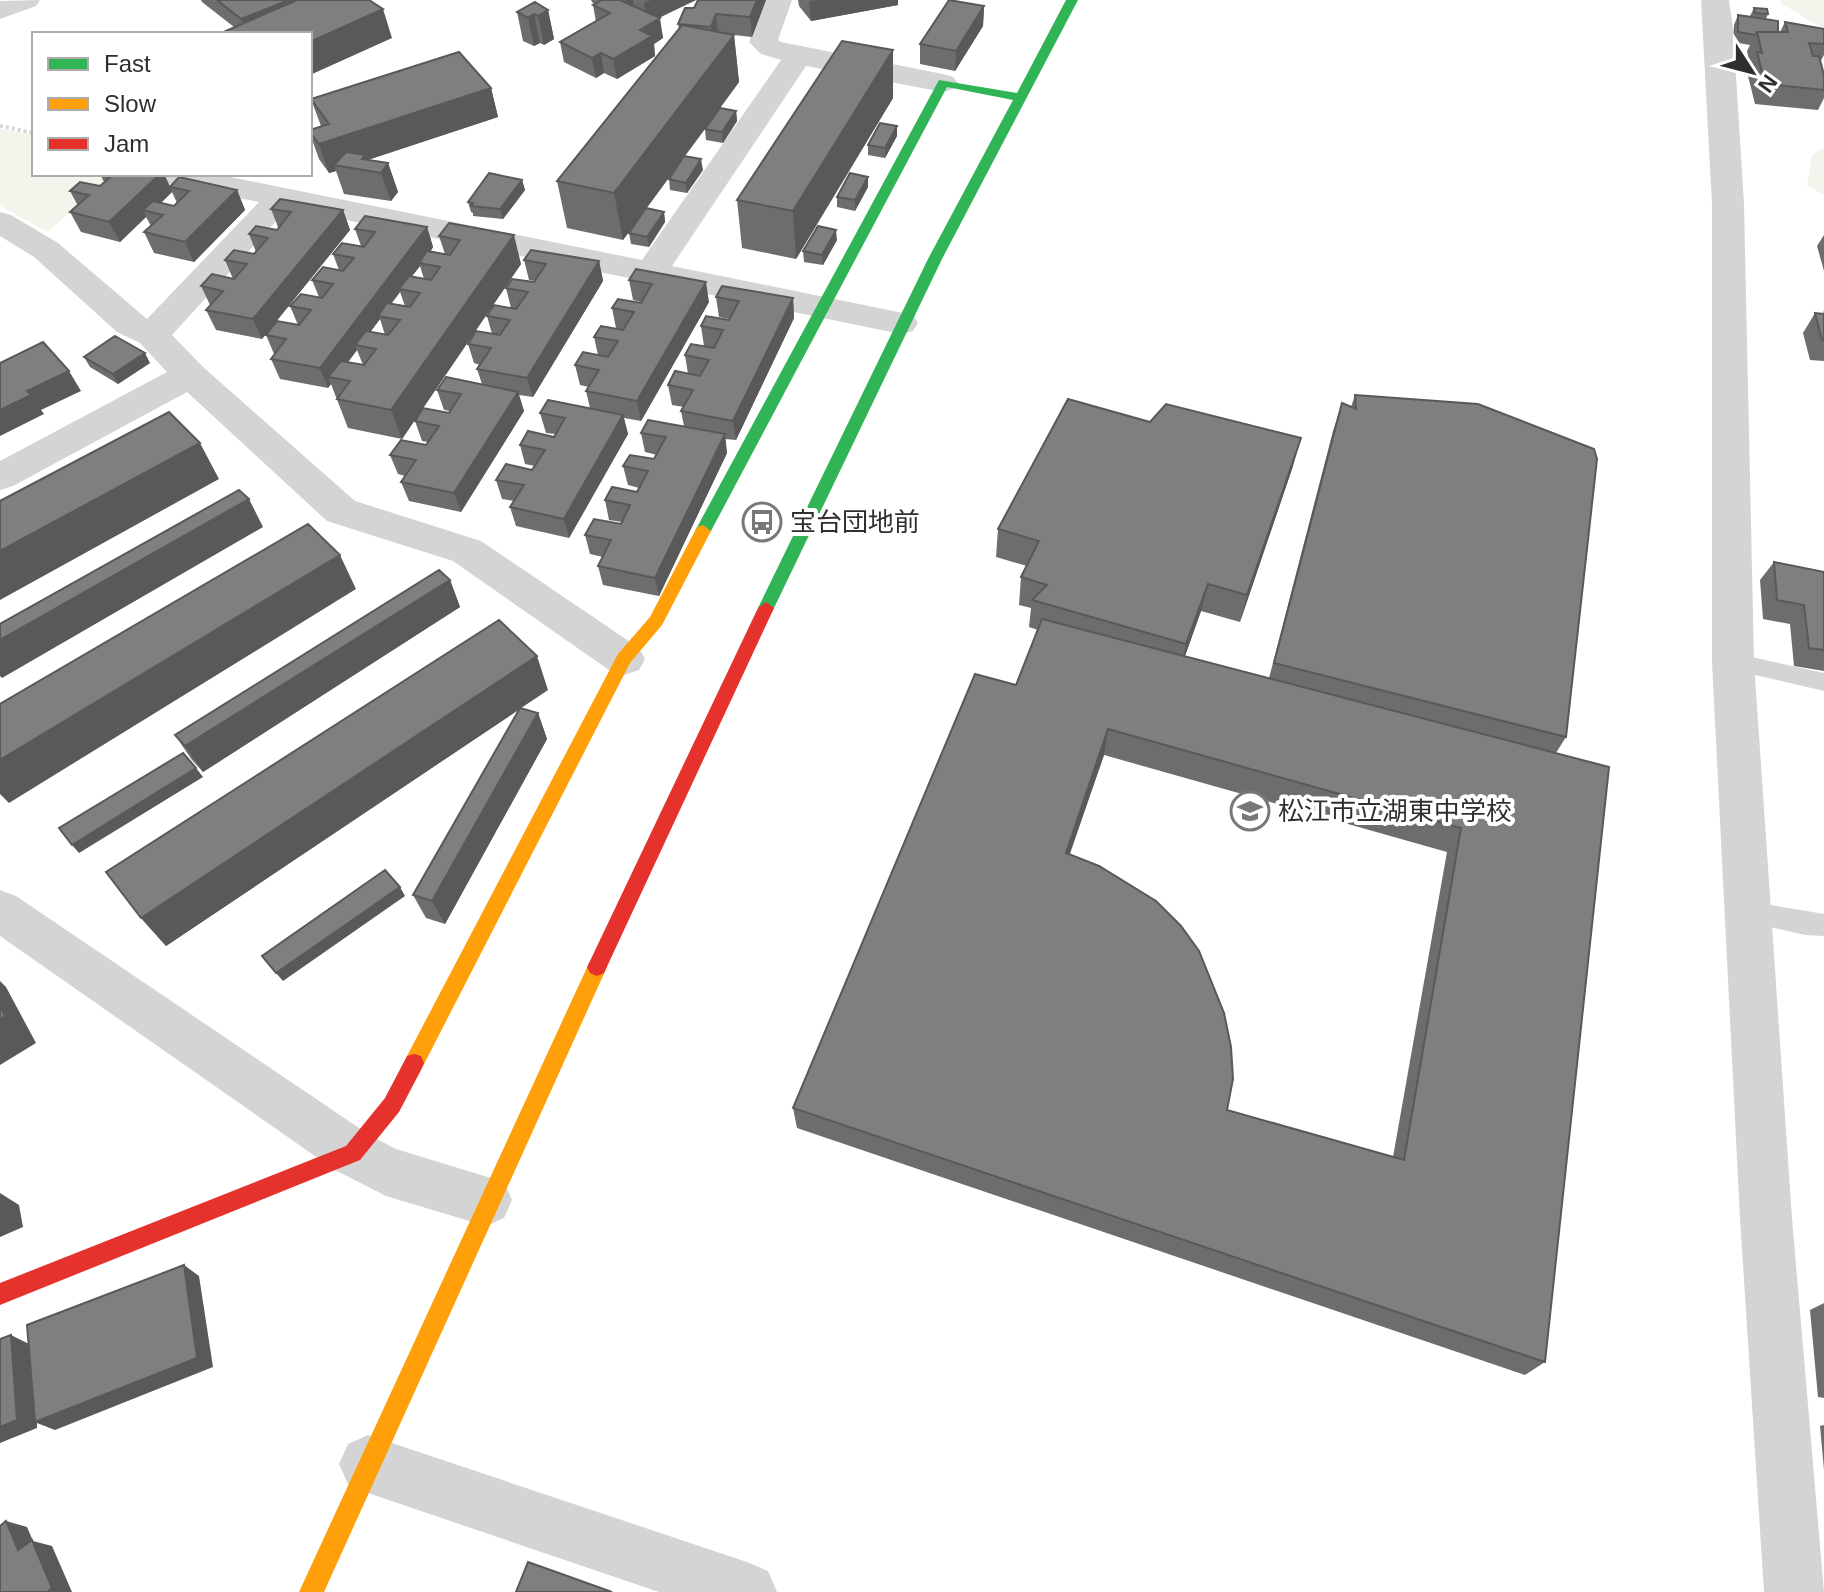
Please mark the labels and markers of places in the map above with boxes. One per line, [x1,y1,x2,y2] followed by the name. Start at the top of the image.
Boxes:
[741,501,783,543] bus stop icon: 宝台団地前
[790,507,920,537] place label: 宝台団地前
[1229,790,1271,832] school or university icon: 松江市立湖東中学校
[1278,796,1512,826] place label: 松江市立湖東中学校

